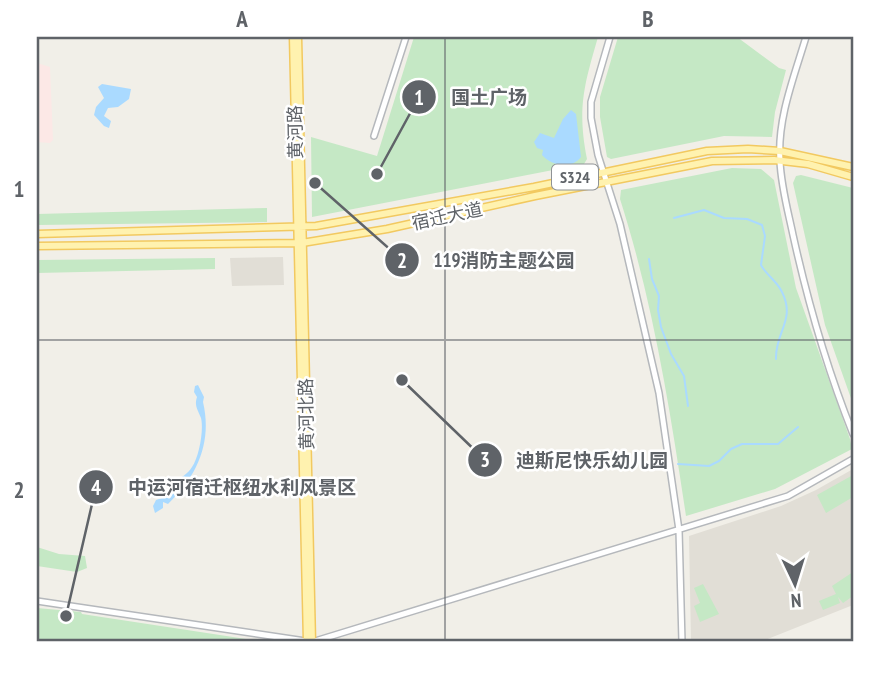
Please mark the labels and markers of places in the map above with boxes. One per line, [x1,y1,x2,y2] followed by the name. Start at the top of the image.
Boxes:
[402,77,541,117] callout: 国土广场
[385,240,589,280] callout: 119消防主题公园
[467,440,682,480] callout: 迪斯尼快乐幼儿园
[79,467,370,507] callout: 中运河宿迁枢纽水利风景区

